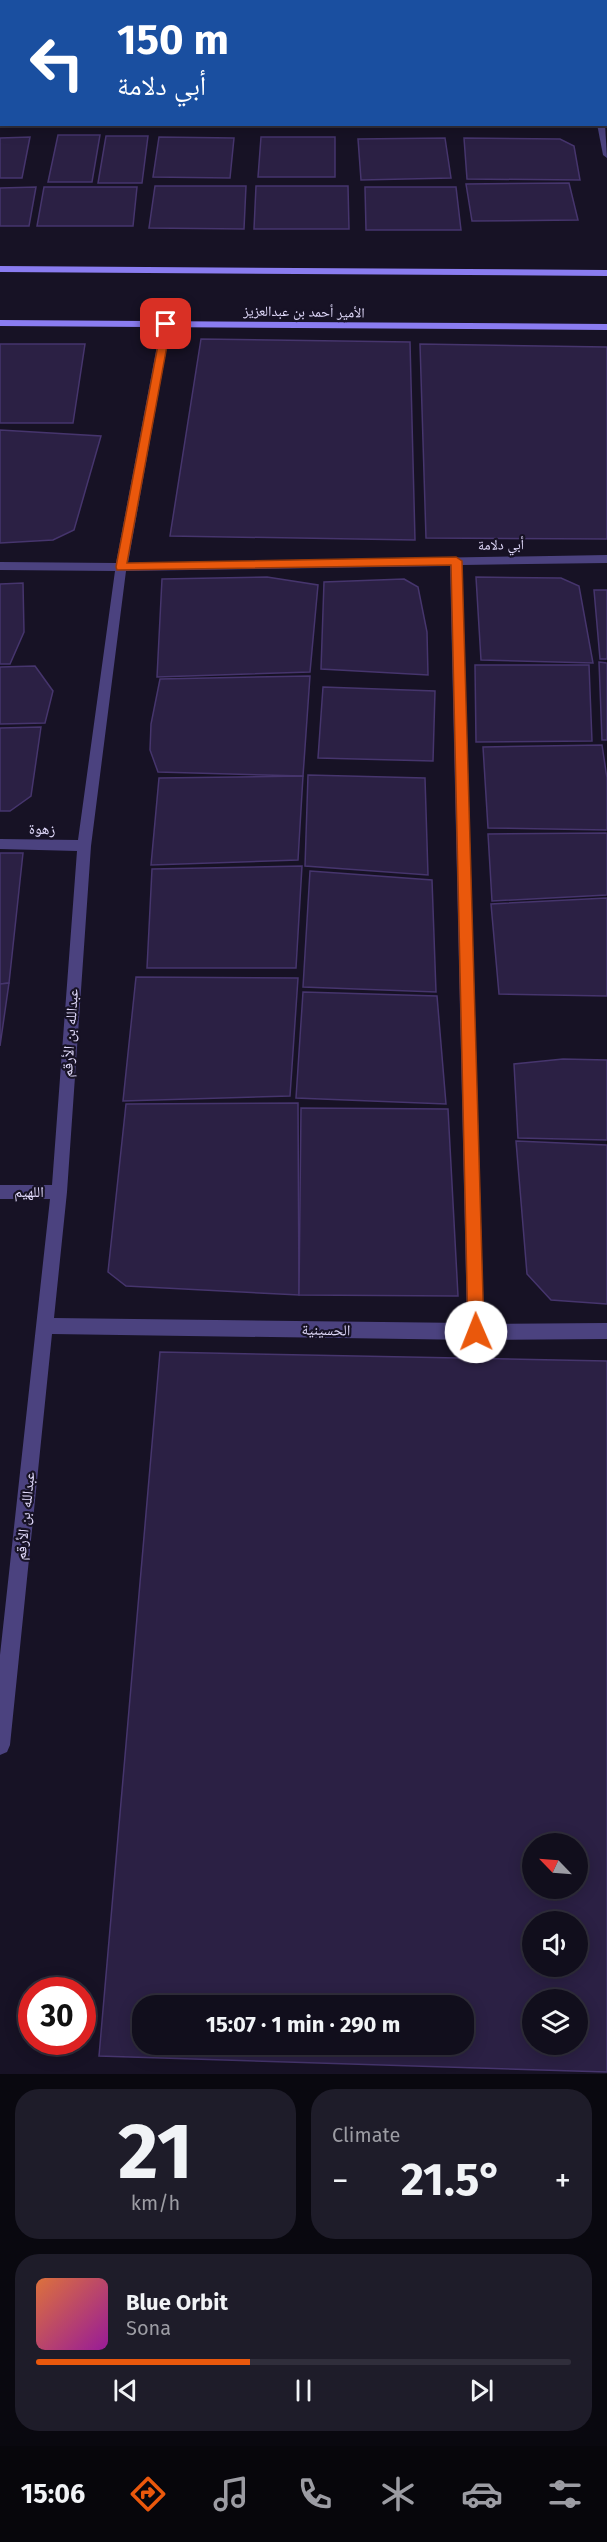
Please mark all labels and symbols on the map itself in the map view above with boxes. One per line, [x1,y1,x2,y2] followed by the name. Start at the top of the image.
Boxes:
[140,298,191,349] pin
[242,302,365,322] street label: الأمير أحمد بن عبدالعزيز
[478,536,524,556] street label: أبي دلامة
[29,820,56,838] street label: زهوة
[58,988,83,1078] street label: عبدالله بن الأرقم
[14,1183,44,1202] street label: اللهيم
[444,1300,508,1364] position arrow
[302,1321,350,1339] street label: الحسينية
[11,1471,40,1561] street label: عبدالله بن الأرقم
[522,1833,588,1899] north arrow
[18,1977,96,2055] speed limit sign: 30

